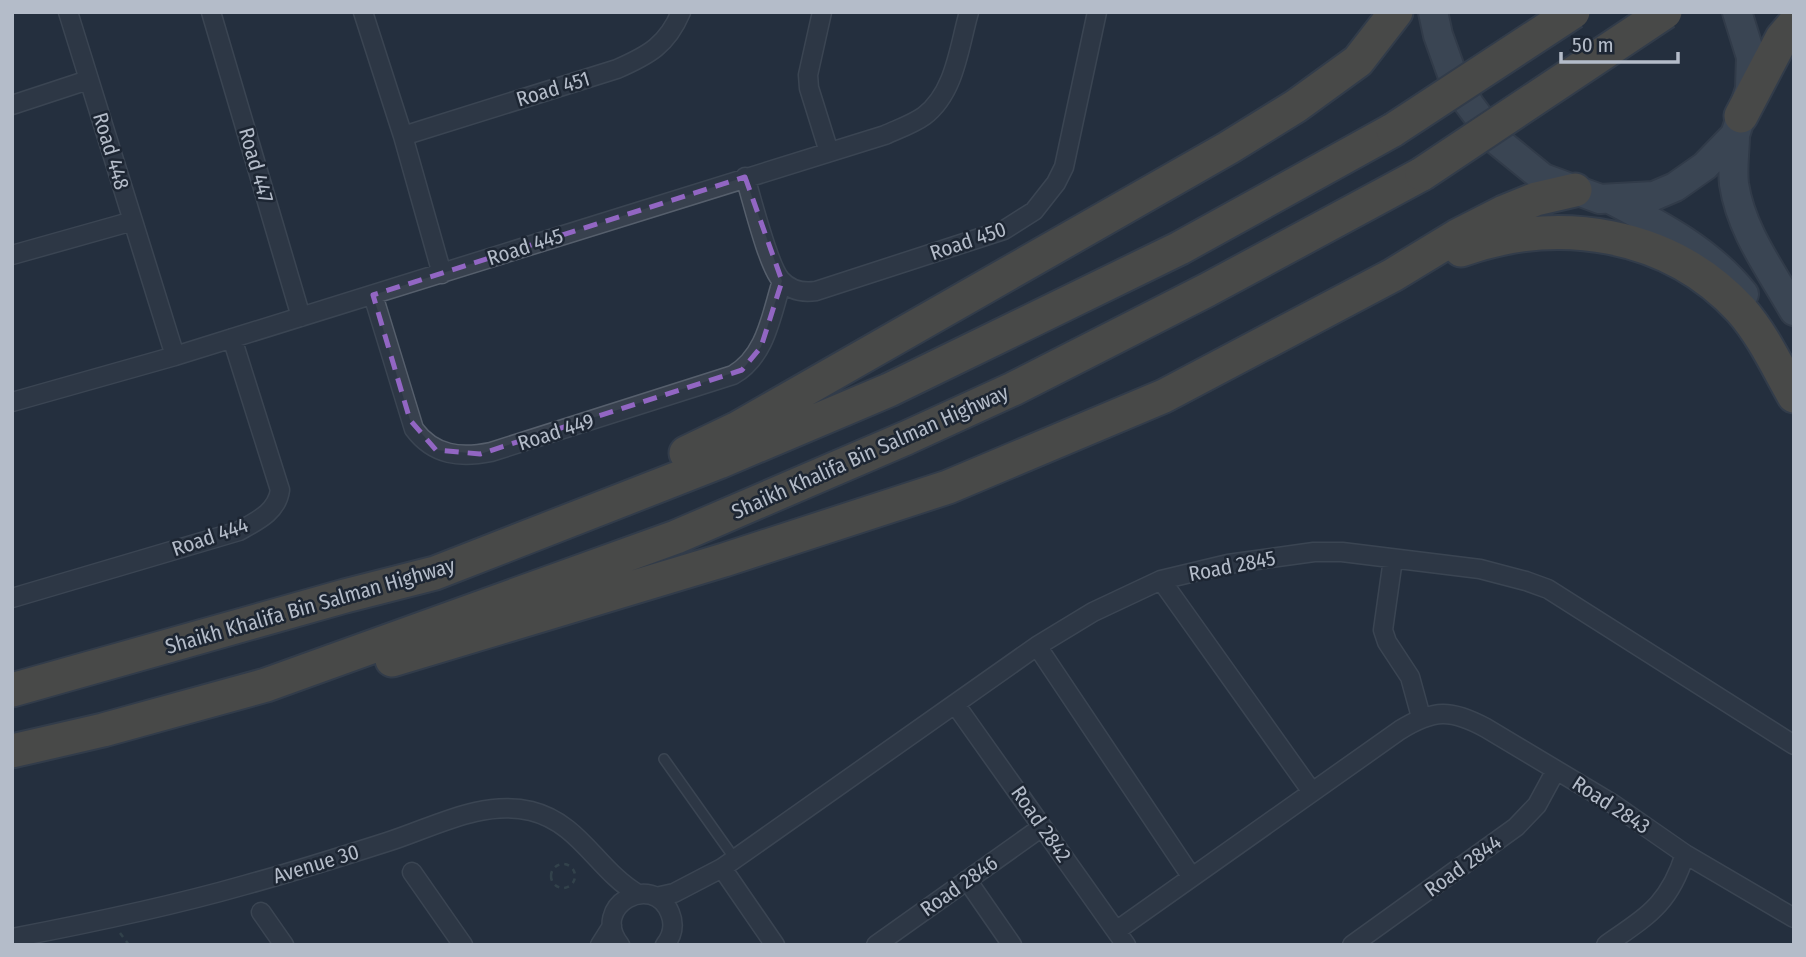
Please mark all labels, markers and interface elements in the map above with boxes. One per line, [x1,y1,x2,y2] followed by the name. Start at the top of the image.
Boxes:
[1561,21,1678,65] scale bar
[1572,32,1614,58] text: 50 m
[513,66,593,112] street label: Road 451
[87,109,135,193] street label: Road 448
[233,124,279,206] street label: Road 447
[926,216,1010,266] street label: Road 450
[484,223,566,271] street label: Road 445
[728,379,1013,525] street label: Shaikh Khalifa Bin Salman Highway
[515,407,597,457] street label: Road 449
[168,512,252,562] street label: Road 444
[1186,545,1278,587] street label: Road 2845
[162,552,458,660] street label: Shaikh Khalifa Bin Salman Highway
[1567,770,1655,840] street label: Road 2843
[1005,781,1077,867] street label: Road 2842
[1420,829,1506,903] street label: Road 2844
[270,839,362,889] street label: Avenue 30
[915,850,1003,922] street label: Road 2846

